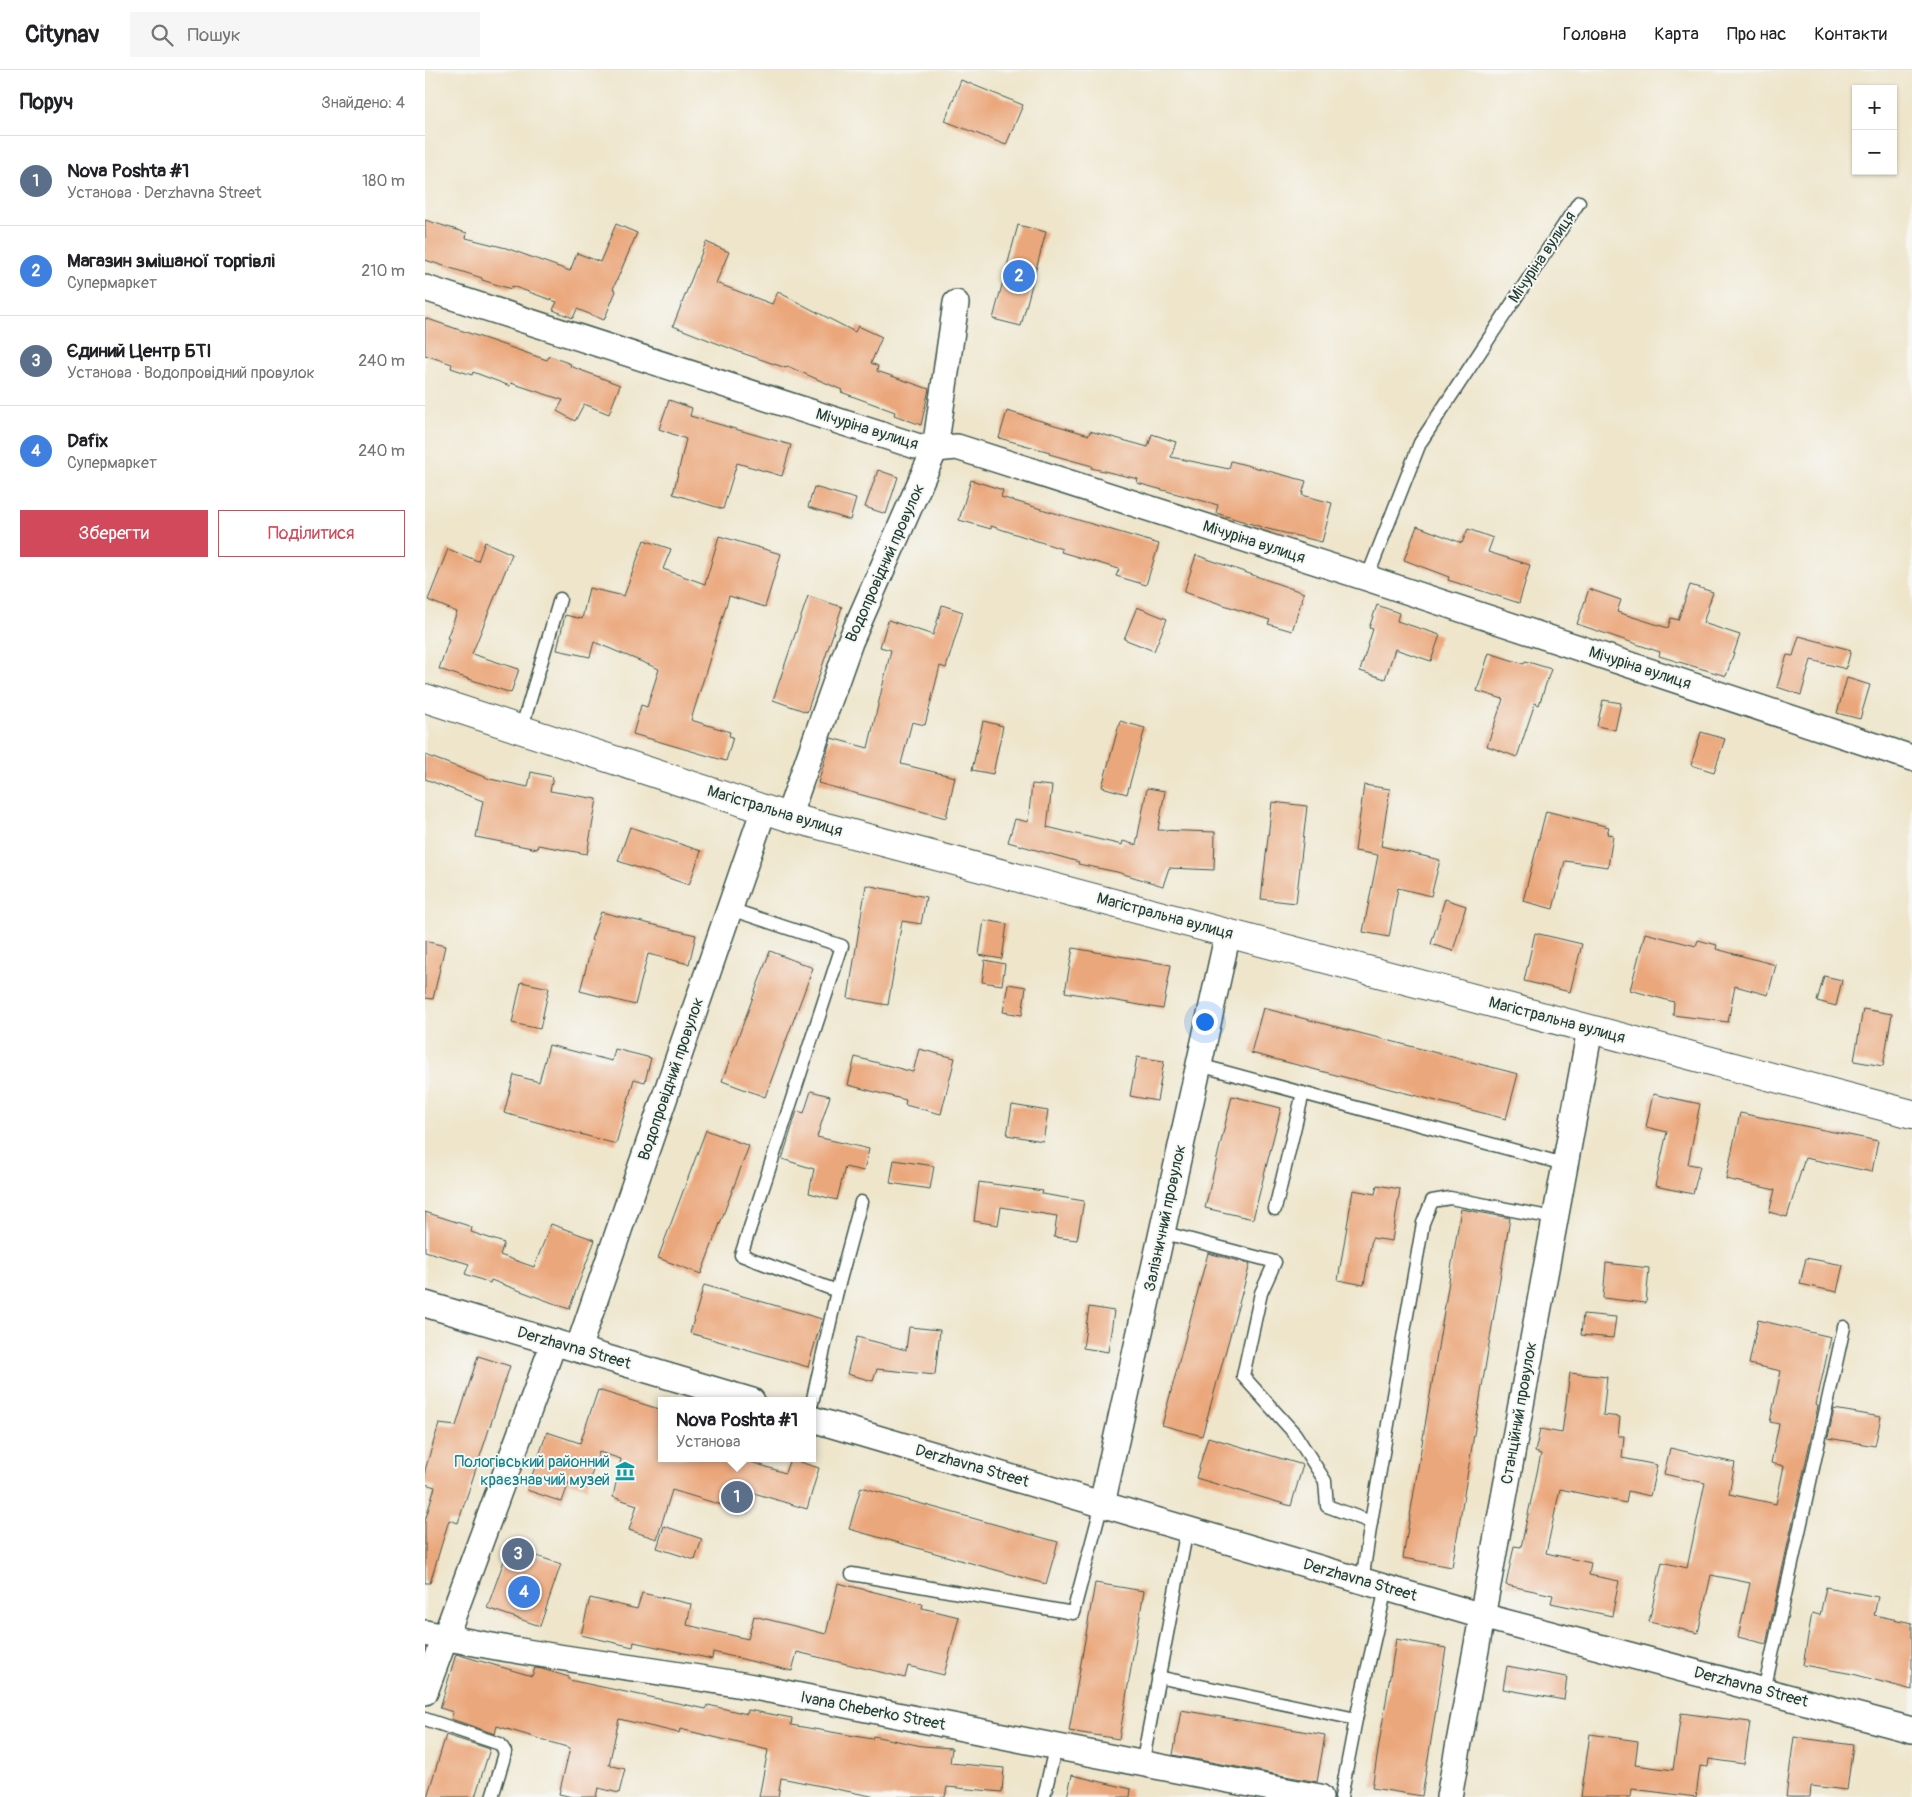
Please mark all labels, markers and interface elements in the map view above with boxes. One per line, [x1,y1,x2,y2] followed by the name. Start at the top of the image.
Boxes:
[130,12,480,57] search box
[25,20,100,49] text: Citynav
[148,21,176,49] icon: search
[188,23,241,47] text: Пошук
[1563,23,1626,46] text: Головна
[1654,23,1699,46] text: Карта
[1727,23,1786,46] text: Про нас
[1814,23,1887,46] text: Контакти
[1852,85,1897,175] map controls
[1852,85,1897,130] button: +
[20,89,73,116] text: Поруч
[321,93,405,113] text: Знайдено: 4
[1852,130,1897,175] button: −
[67,159,190,183] text: Nova Poshta #1
[33,171,39,191] text: 1
[362,171,405,191] text: 180 m
[67,183,261,203] text: Установа · Derzhavna Street
[1504,207,1580,307] street label: Мічуріна вулиця
[67,249,275,273] text: Магазин змішаної торгівлі
[1003,257,1035,295] pin: 2
[32,261,40,281] text: 2
[361,261,405,281] text: 210 m
[67,273,157,293] text: Супермаркет
[67,339,212,363] text: Єдиний Центр БТІ
[32,351,40,371] text: 3
[358,351,405,371] text: 240 m
[67,363,315,383] text: Установа · Водопровідний провулок
[813,404,921,454] street label: Мічуріна вулиця
[67,429,108,453] text: Dafix
[31,441,41,461] text: 4
[358,441,405,461] text: 240 m
[67,453,157,473] text: Супермаркет
[841,481,929,645] street label: Водопровідний провулок
[20,510,208,557] button: Зберегти
[218,510,405,557] button: Поділитися
[1200,516,1308,568] street label: Мічуріна вулиця
[1586,642,1694,694] street label: Мічуріна вулиця
[705,781,845,841] street label: Магістральна вулиця
[1095,888,1235,944] street label: Магістральна вулиця
[1487,992,1627,1048] street label: Магістральна вулиця
[634,995,708,1163] street label: Водопровідний провулок
[1192,1009,1218,1035] your location
[1140,1143,1190,1293] street label: Залізничний провулок
[515,1322,634,1374] street label: Derzhavna Street
[1497,1340,1541,1486] street label: Станційний провулок
[658,1397,816,1462] popup
[676,1408,798,1432] text: Nova Poshta #1
[676,1432,740,1452] text: Установа
[913,1440,1032,1492] street label: Derzhavna Street
[455,1452,610,1490] place label: Пологівський районний краєзнавчий музей
[614,1460,636,1482] museum icon: Пологівський районний краєзнавчий музей
[721,1478,753,1516] pin: 1
[502,1535,534,1573] pin: 3
[1301,1554,1420,1606] street label: Derzhavna Street
[508,1573,540,1611] pin: 4
[1692,1662,1811,1712] street label: Derzhavna Street
[799,1687,948,1735] street label: Ivana Cheberko Street

